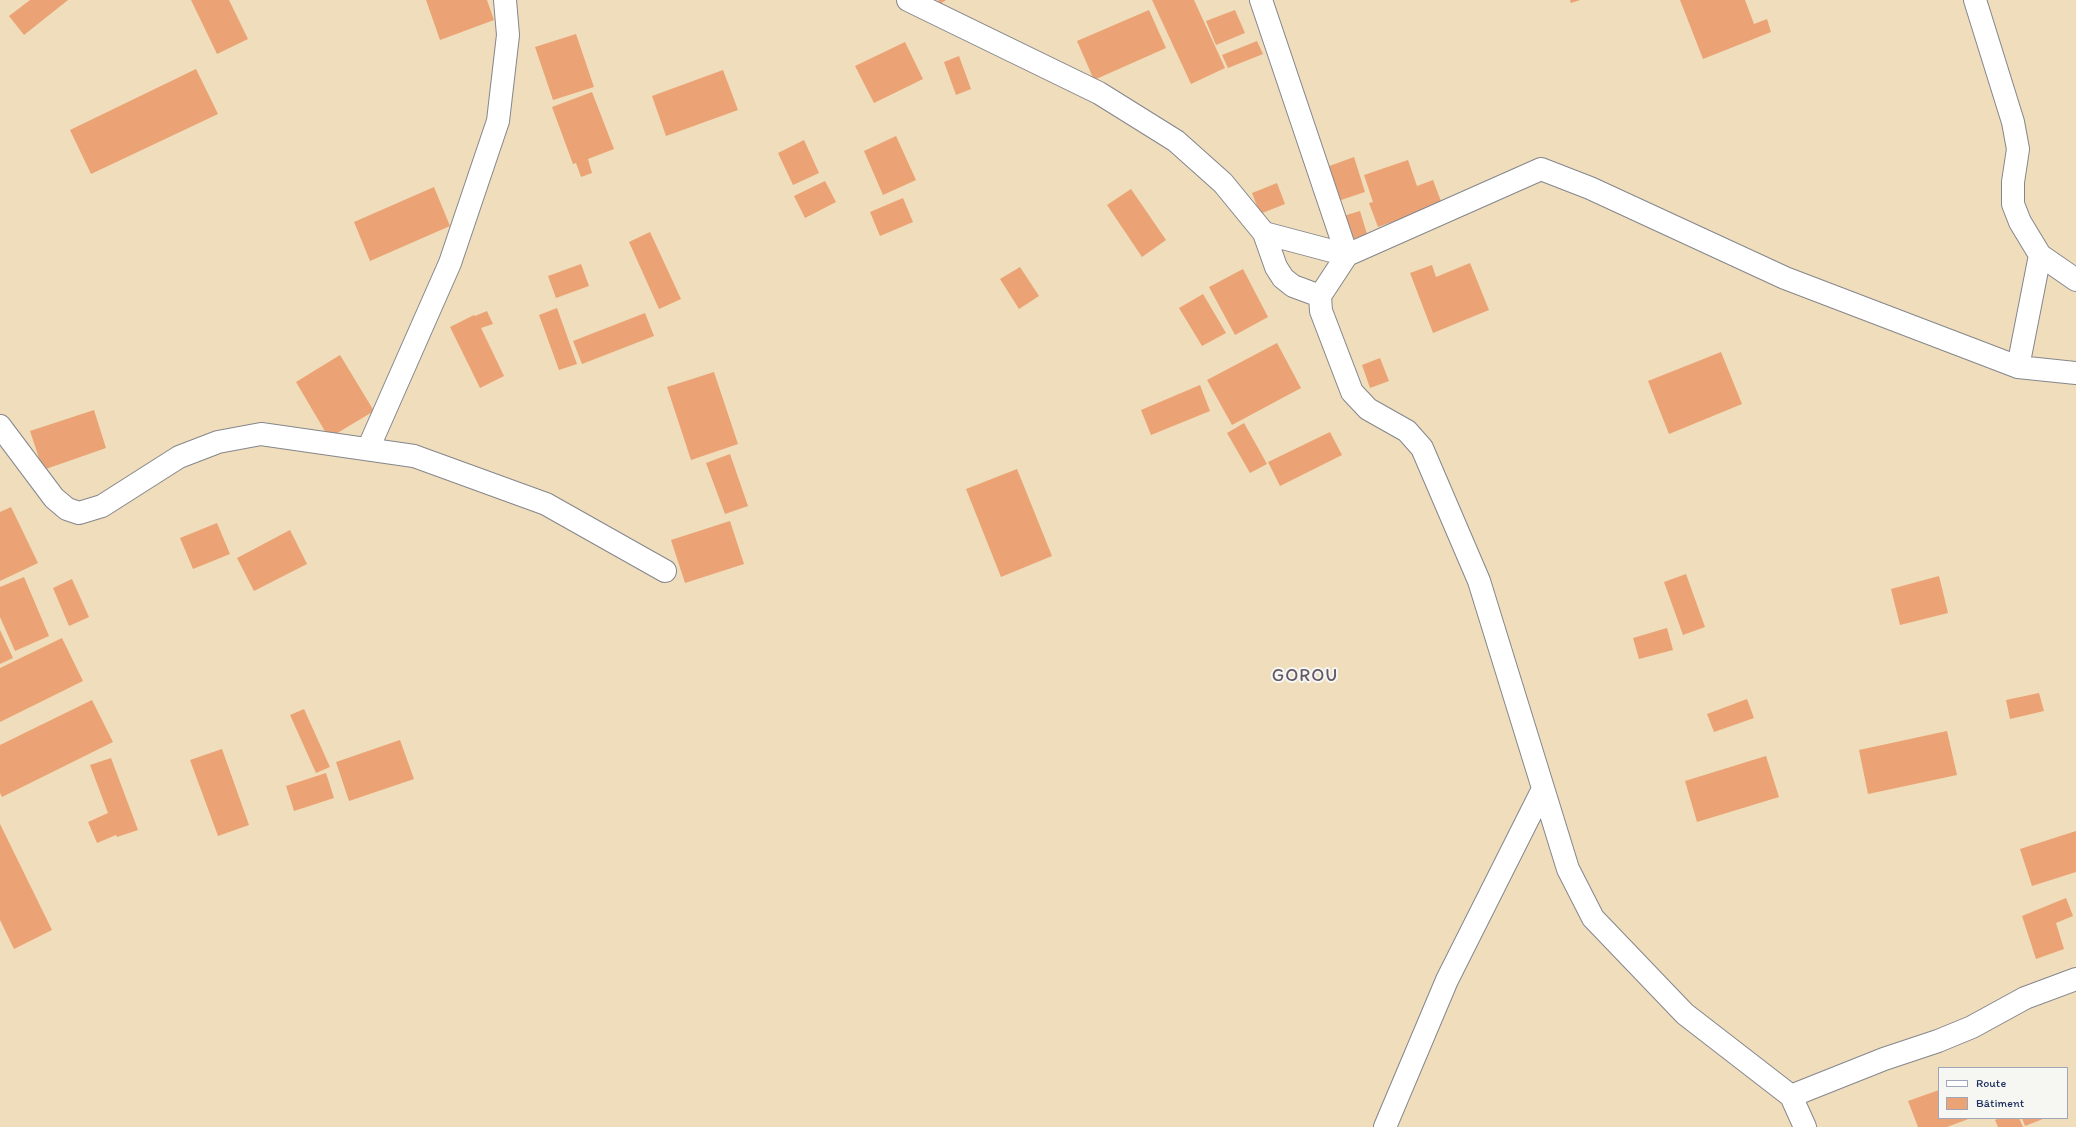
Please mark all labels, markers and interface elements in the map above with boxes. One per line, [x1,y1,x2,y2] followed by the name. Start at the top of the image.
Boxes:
[1272,665,1338,687] district label: GOROU
[1938,1067,2068,1119] legend
[1976,1076,2006,1090] text: Route
[1976,1096,2024,1110] text: Bâtiment

